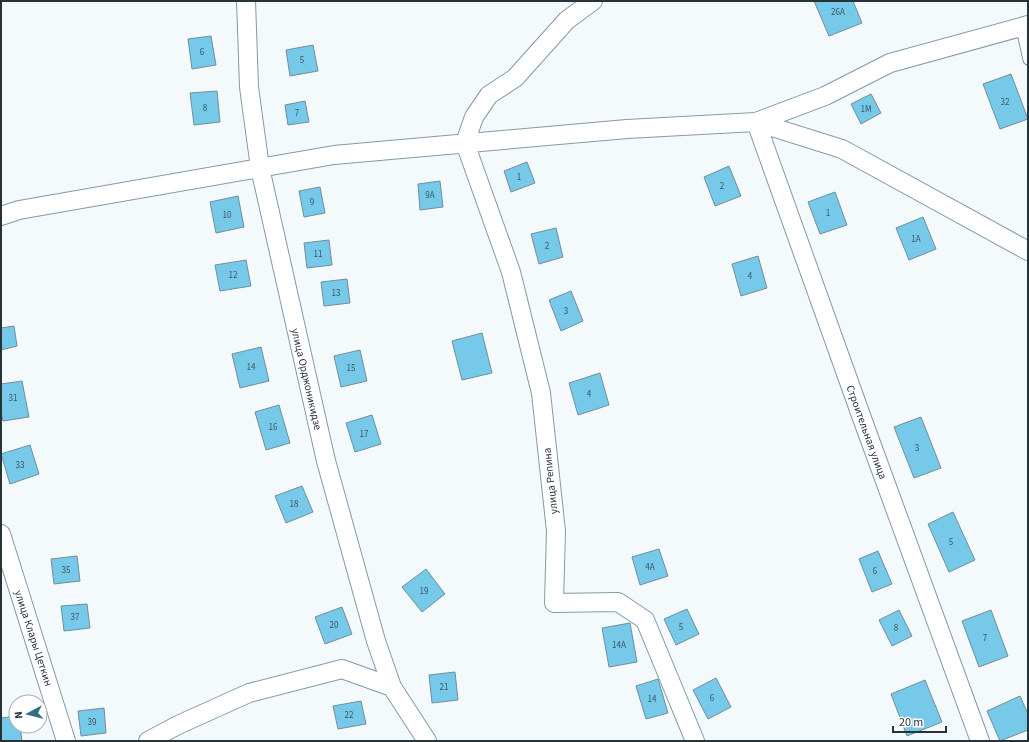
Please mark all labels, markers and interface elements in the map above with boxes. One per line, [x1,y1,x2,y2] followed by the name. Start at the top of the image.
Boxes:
[831,6,845,19] house number: 26А
[200,46,205,59] house number: 6
[300,54,305,67] house number: 5
[1001,96,1010,109] house number: 32
[203,102,208,115] house number: 8
[860,103,872,116] house number: 1М
[295,107,300,120] house number: 7
[517,171,521,184] house number: 1
[720,180,725,193] house number: 2
[425,189,435,202] house number: 9А
[310,196,315,209] house number: 9
[826,207,830,220] house number: 1
[223,209,232,222] house number: 10
[911,233,921,246] house number: 1А
[545,240,550,253] house number: 2
[314,248,322,261] house number: 11
[229,269,238,282] house number: 12
[748,270,753,283] house number: 4
[332,287,341,300] house number: 13
[564,305,569,318] house number: 3
[287,327,326,432] street label: улица Орджоникидзе
[247,361,256,374] house number: 14
[347,362,356,375] house number: 15
[842,383,891,481] street label: Строительная улица
[587,388,592,401] house number: 4
[9,392,17,405] house number: 31
[269,421,278,434] house number: 16
[360,428,369,441] house number: 17
[915,442,920,455] house number: 3
[540,447,561,515] street label: улица Репина
[16,459,25,472] house number: 33
[290,498,299,511] house number: 18
[949,536,954,549] house number: 5
[645,561,655,574] house number: 4А
[62,564,71,577] house number: 35
[873,565,878,578] house number: 6
[420,585,429,598] house number: 19
[11,588,56,688] street label: улица Клары Цеткин
[71,611,80,624] house number: 37
[330,619,339,632] house number: 20
[679,621,684,634] house number: 5
[894,622,899,635] house number: 8
[983,632,988,645] house number: 7
[612,639,626,652] house number: 14А
[440,681,448,694] house number: 21
[710,692,715,705] house number: 6
[648,693,657,706] house number: 14
[8,694,48,734] north arrow
[893,708,946,734] scale bar
[345,709,354,722] house number: 22
[11,711,26,720] text: N
[899,714,923,731] text: 20 m
[88,716,97,729] house number: 39

